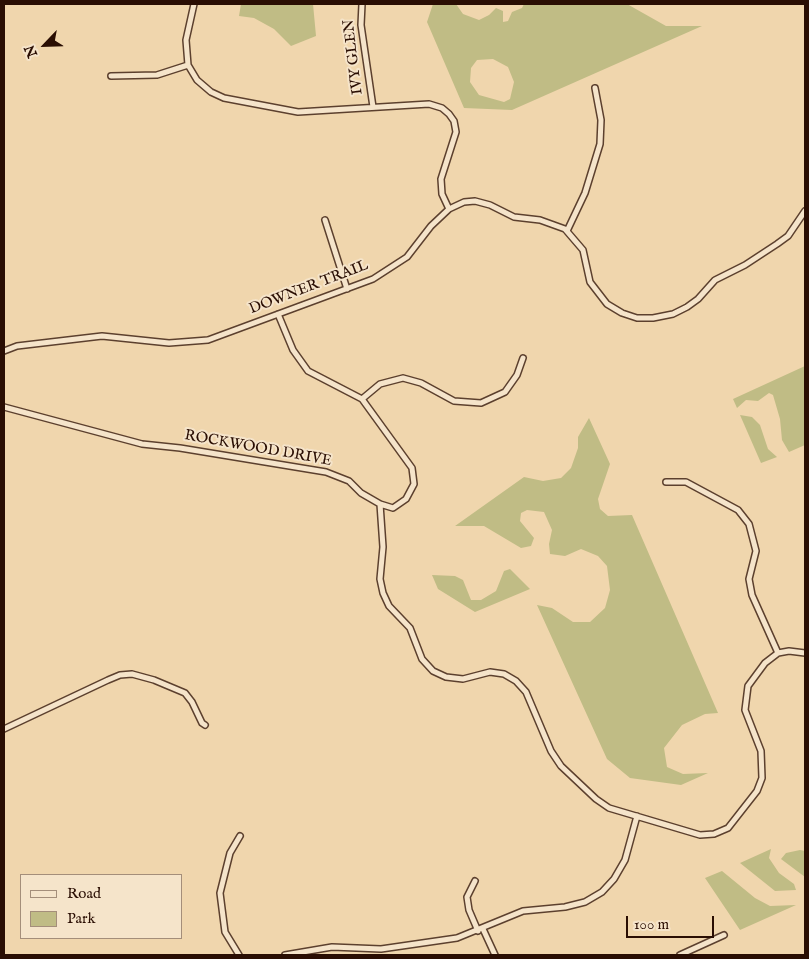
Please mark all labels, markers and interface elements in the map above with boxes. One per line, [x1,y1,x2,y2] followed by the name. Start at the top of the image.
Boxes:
[340,18,368,96] street label: IVY GLEN
[20,20,70,70] north arrow
[21,42,42,60] text: N
[247,257,371,319] street label: DOWNER TRAIL
[183,427,333,471] street label: ROCKWOOD DRIVE
[20,874,182,939] legend
[67,884,101,903] text: Road
[629,906,716,938] scale bar
[67,909,96,928] text: Park
[634,915,669,934] text: 100 m

